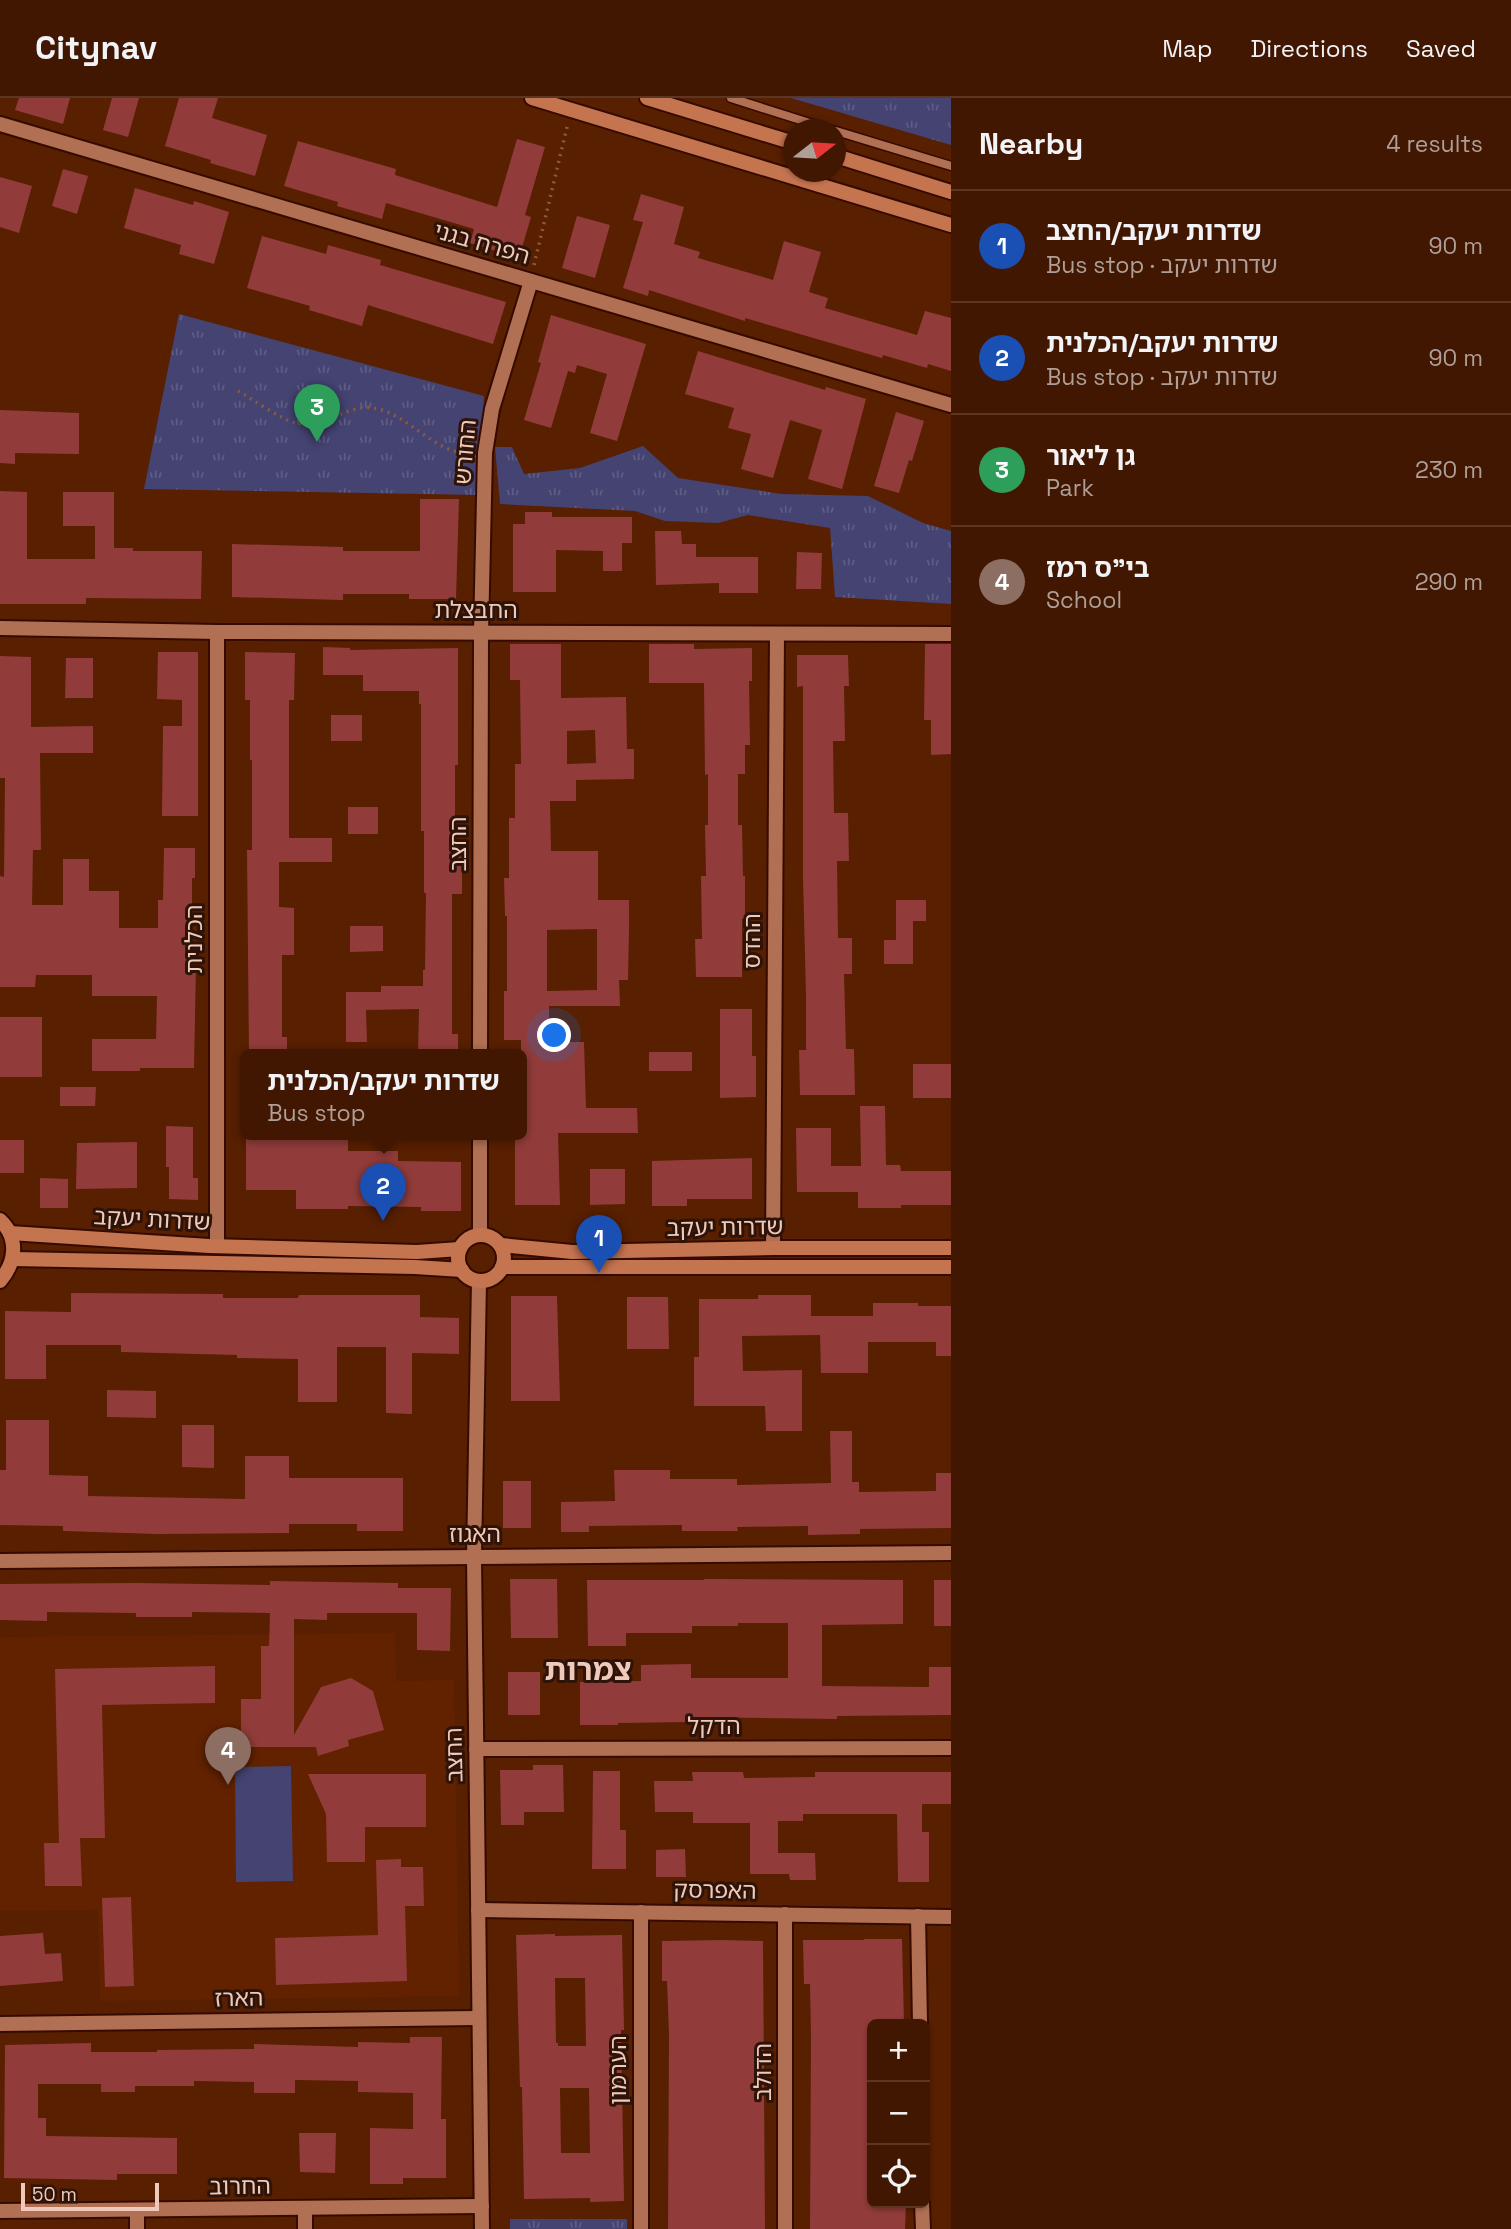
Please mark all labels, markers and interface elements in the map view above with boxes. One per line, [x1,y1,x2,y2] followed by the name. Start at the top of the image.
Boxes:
[35,27,157,69] text: Citynav
[1162,33,1212,64] text: Map
[1250,33,1368,64] text: Directions
[1406,33,1476,64] text: Saved
[783,119,846,182] north arrow
[979,124,1083,163] text: Nearby
[1386,129,1483,159] text: 4 results
[1046,214,1262,248] text: שדרות יעקב/החצב
[431,215,533,271] street label: הפרח בגני
[997,231,1007,261] text: 1
[1428,231,1483,261] text: 90 m
[1046,250,1278,280] text: Bus stop · שדרות יעקב
[1046,326,1279,360] text: שדרות יעקב/הכלנית
[995,343,1009,373] text: 2
[1428,343,1483,373] text: 90 m
[1046,362,1278,392] text: Bus stop · שדרות יעקב
[294,384,340,442] pin: 3
[447,418,483,486] street label: החורש
[1046,439,1136,473] text: גן ליאור
[995,455,1009,485] text: 3
[1415,455,1483,485] text: 230 m
[1046,473,1094,503] text: Park
[1046,551,1149,585] text: בי"ס רמז
[995,567,1009,597] text: 4
[1415,567,1483,597] text: 290 m
[1046,585,1122,615] text: School
[434,595,518,625] street label: החבצלת
[443,816,473,872] street label: החצב
[179,905,209,973] street label: הכלנית
[737,913,767,969] street label: ההדס
[537,1018,571,1052] your location
[240,1049,527,1140] popup
[267,1064,500,1098] text: שדרות יעקב/הכלנית
[267,1098,366,1128] text: Bus stop
[360,1163,406,1221] pin: 2
[93,1201,211,1237] street label: שדרות יעקב
[666,1211,784,1243] street label: שדרות יעקב
[576,1215,622,1273] pin: 1
[449,1519,501,1549] street label: האגוז
[545,1650,631,1689] district label: צמרות
[687,1711,741,1741] street label: הדקל
[205,1727,251,1785] pin: 4
[439,1727,469,1783] street label: החצב
[673,1874,757,1906] street label: האפרסק
[214,1983,264,2013] street label: הארז
[867,2019,930,2208] map controls
[867,2019,930,2082] button: +
[603,2035,633,2105] street label: הערמון
[748,2043,778,2101] street label: הדולב
[867,2082,930,2145] button: −
[867,2145,930,2208] button: locate
[209,2170,271,2202] street label: החרוב
[21,2180,159,2212] scale bar
[32,2182,77,2207] text: 50 m

